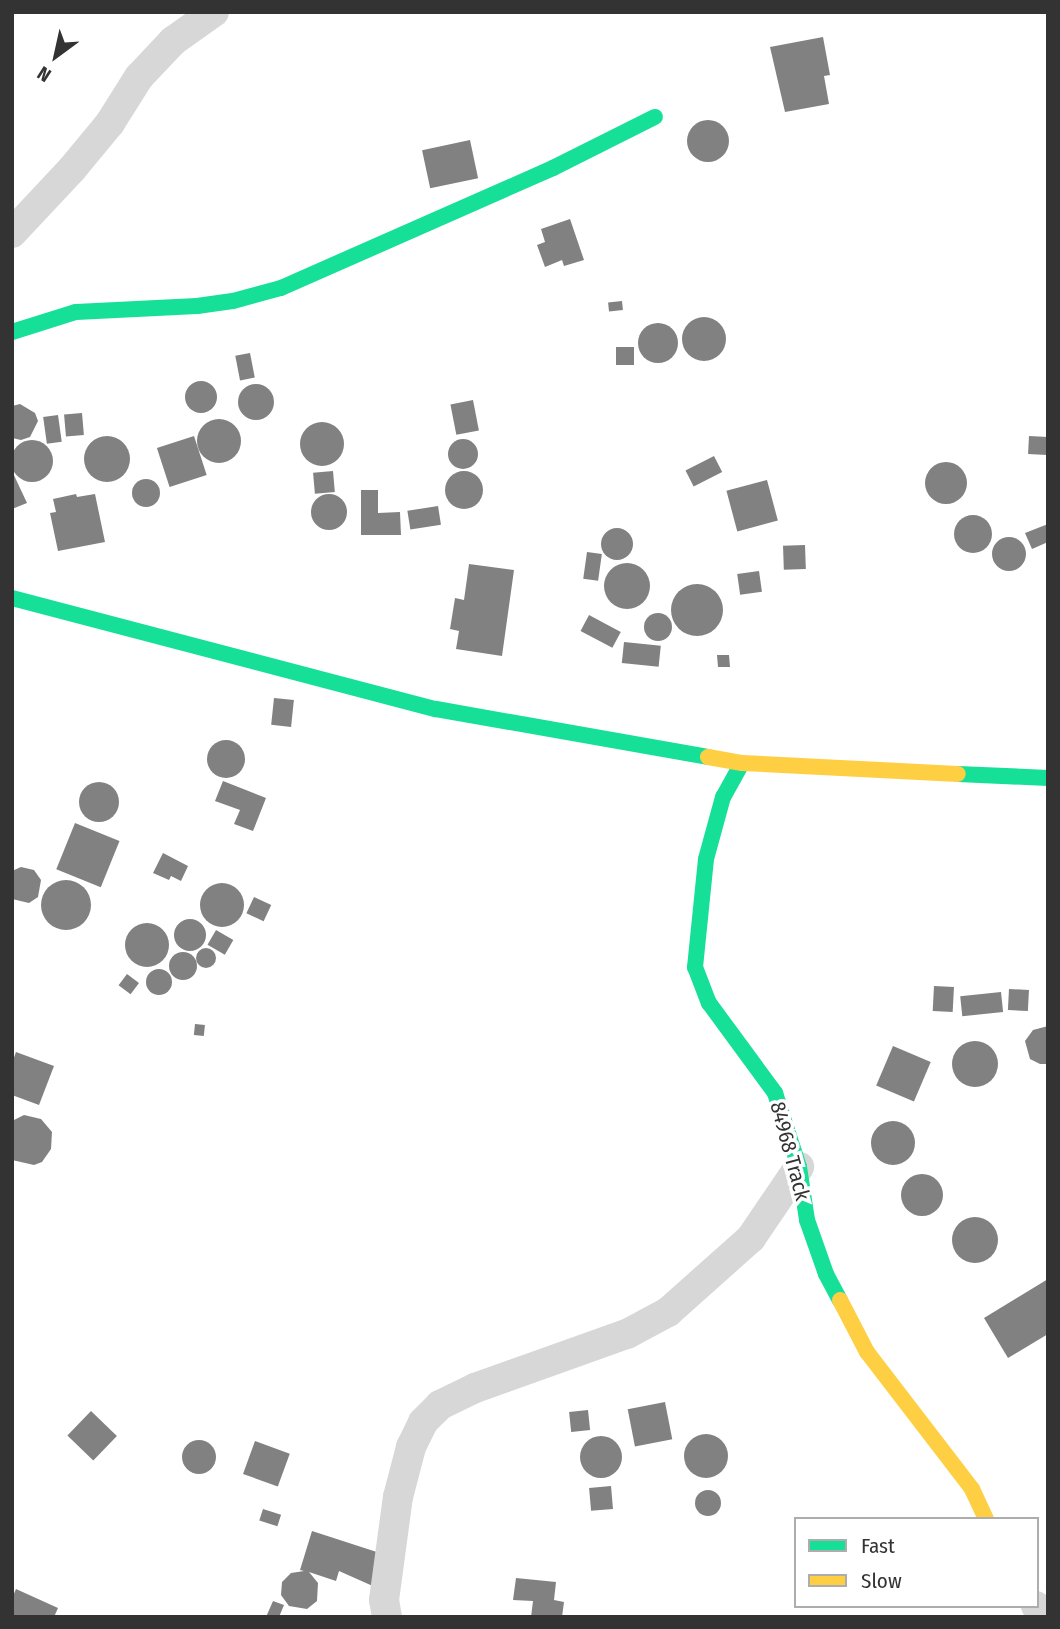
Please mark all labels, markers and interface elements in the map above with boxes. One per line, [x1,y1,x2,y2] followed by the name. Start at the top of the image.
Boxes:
[21,21,91,91] north arrow
[33,61,55,87] text: N
[765,1099,815,1203] street label: 84968 Track
[794,1517,1039,1608] legend
[861,1533,895,1559] text: Fast
[861,1568,902,1594] text: Slow

